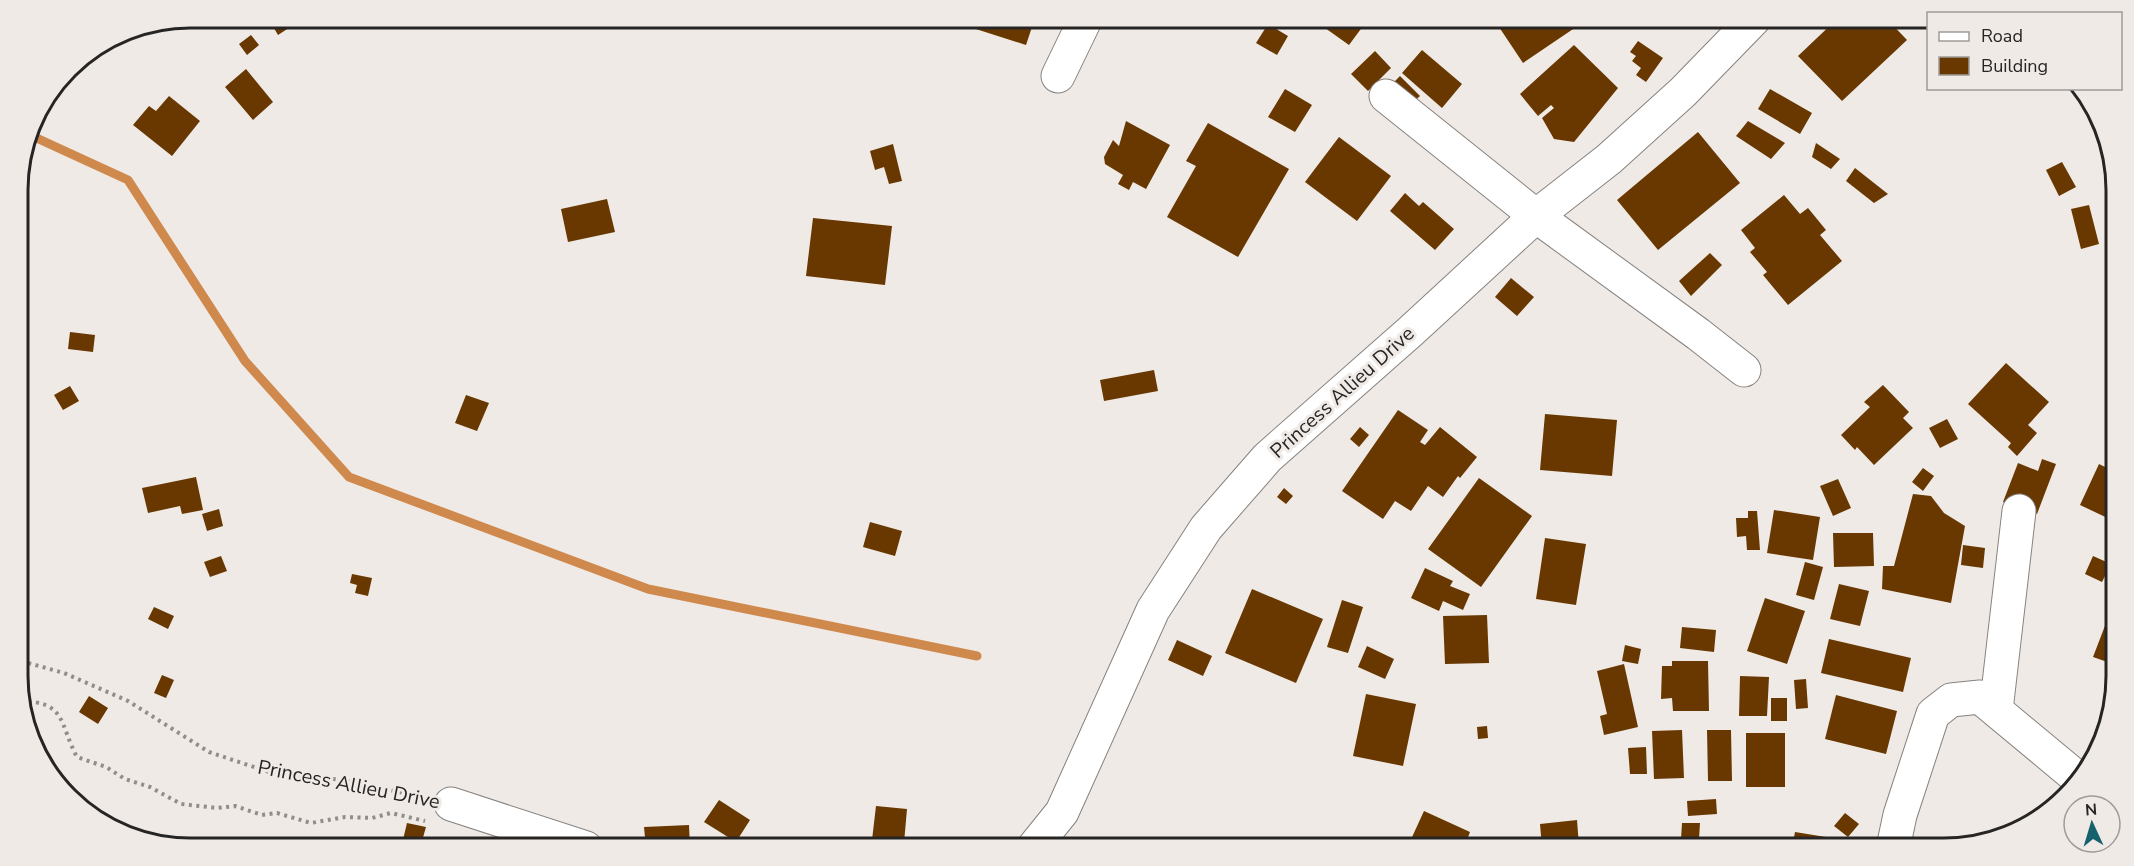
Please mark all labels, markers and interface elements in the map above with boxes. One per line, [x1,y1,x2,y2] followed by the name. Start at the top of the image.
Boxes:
[1927,12,2122,90] legend
[1981,24,2023,48] text: Road
[1981,54,2048,78] text: Building
[1264,320,1420,464] street label: Princess Allieu Drive
[255,754,442,815] street label: Princess Allieu Drive
[2062,794,2122,854] north arrow
[2084,799,2098,821] text: N

